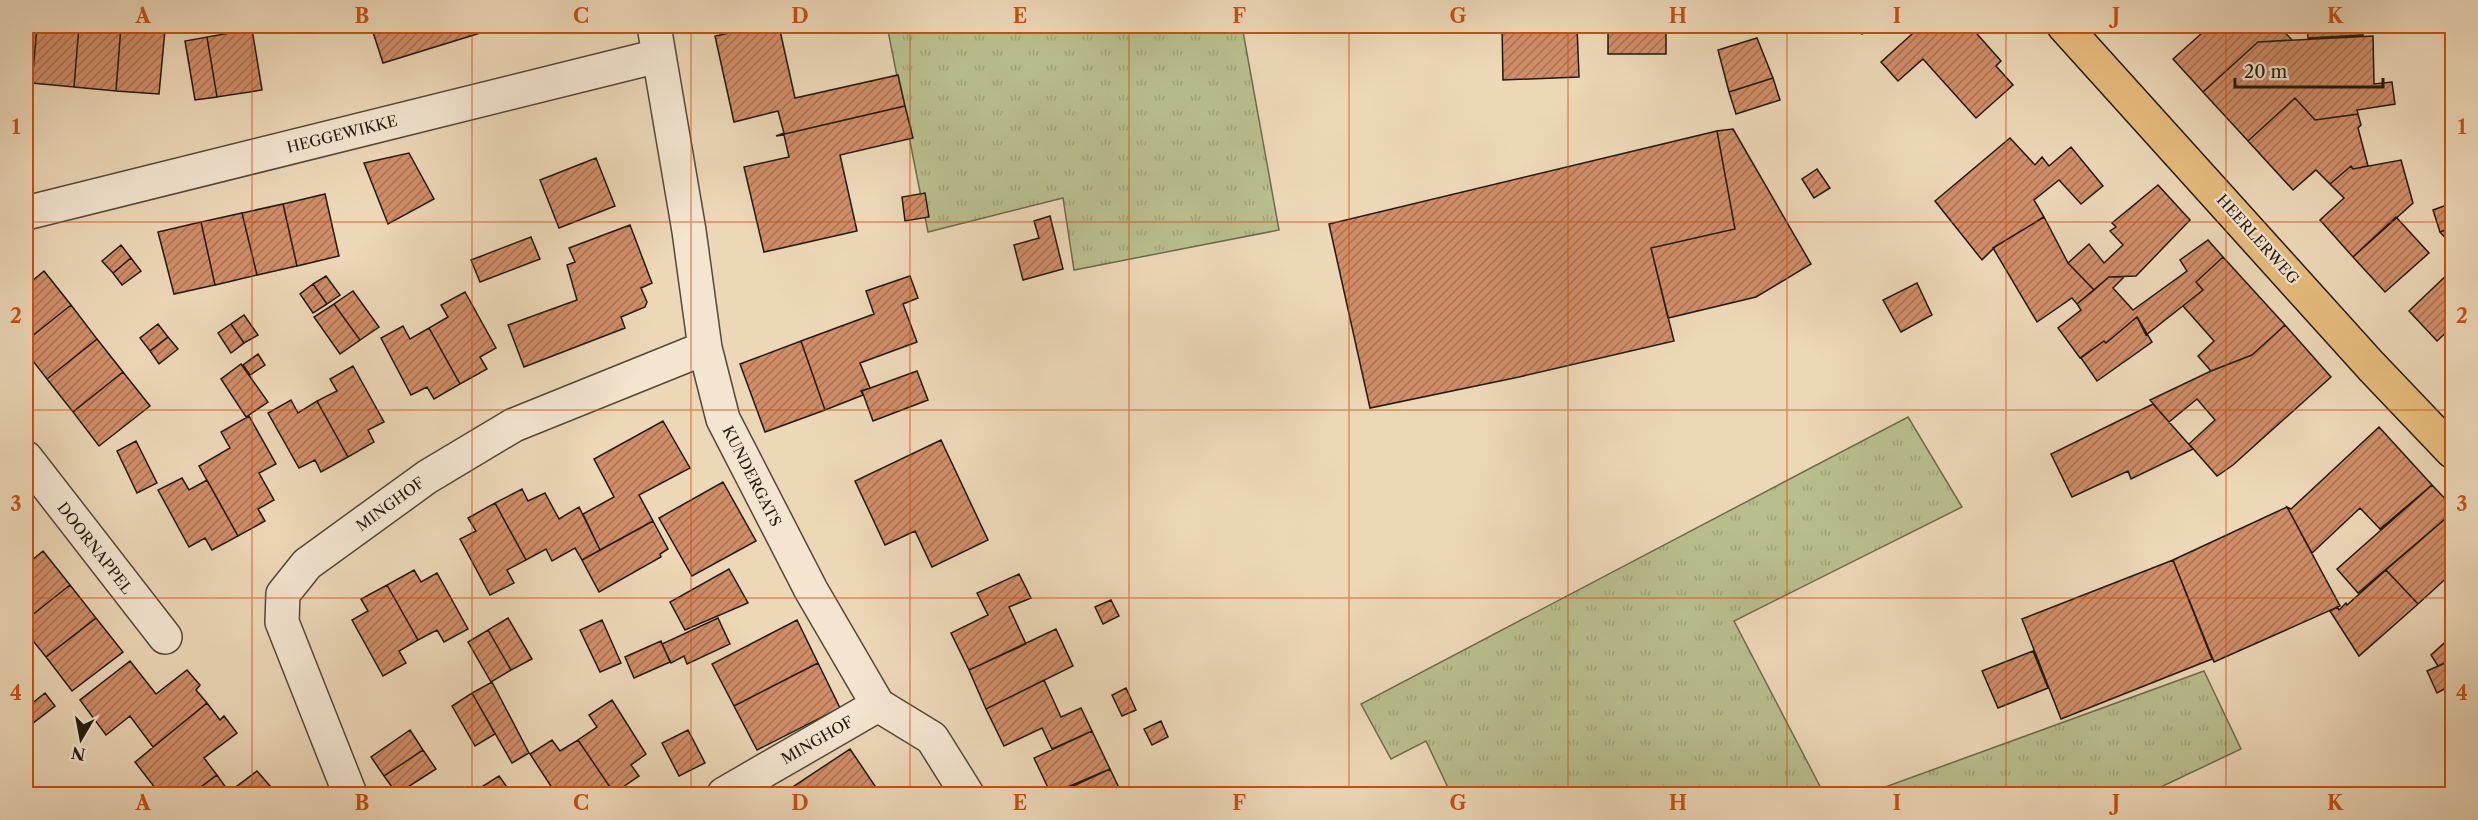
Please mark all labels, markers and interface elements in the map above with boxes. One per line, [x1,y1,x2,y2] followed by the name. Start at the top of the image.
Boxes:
[134,4,151,28] text: A
[355,4,370,28] text: B
[573,4,589,28] text: C
[791,4,809,28] text: D
[1013,4,1027,28] text: E
[1232,4,1246,28] text: F
[1450,4,1467,28] text: G
[1669,4,1687,28] text: H
[1893,4,1901,28] text: I
[2108,4,2120,28] text: J
[2327,4,2344,28] text: K
[2235,51,2384,89] scale bar
[2244,61,2288,83] text: 20 m
[285,111,399,157] street label: HEGGEWIKKE
[12,115,21,139] text: 1
[2458,115,2467,139] text: 1
[2213,190,2303,288] street label: HEERLERWEG
[10,304,22,328] text: 2
[2456,304,2468,328] text: 2
[718,422,786,530] street label: KUNDERGATS
[352,473,428,535] street label: MINGHOF
[10,492,22,516] text: 3
[2456,492,2468,516] text: 3
[53,498,137,598] street label: DOORNAPPEL
[10,681,22,705] text: 4
[2456,681,2468,705] text: 4
[51,709,111,769] north arrow
[778,712,857,768] street label: MINGHOF
[70,743,87,765] text: N
[134,791,151,815] text: A
[355,791,370,815] text: B
[573,791,589,815] text: C
[791,791,809,815] text: D
[1013,791,1027,815] text: E
[1232,791,1246,815] text: F
[1450,791,1467,815] text: G
[1669,791,1687,815] text: H
[1893,791,1901,815] text: I
[2108,791,2120,815] text: J
[2327,791,2344,815] text: K

